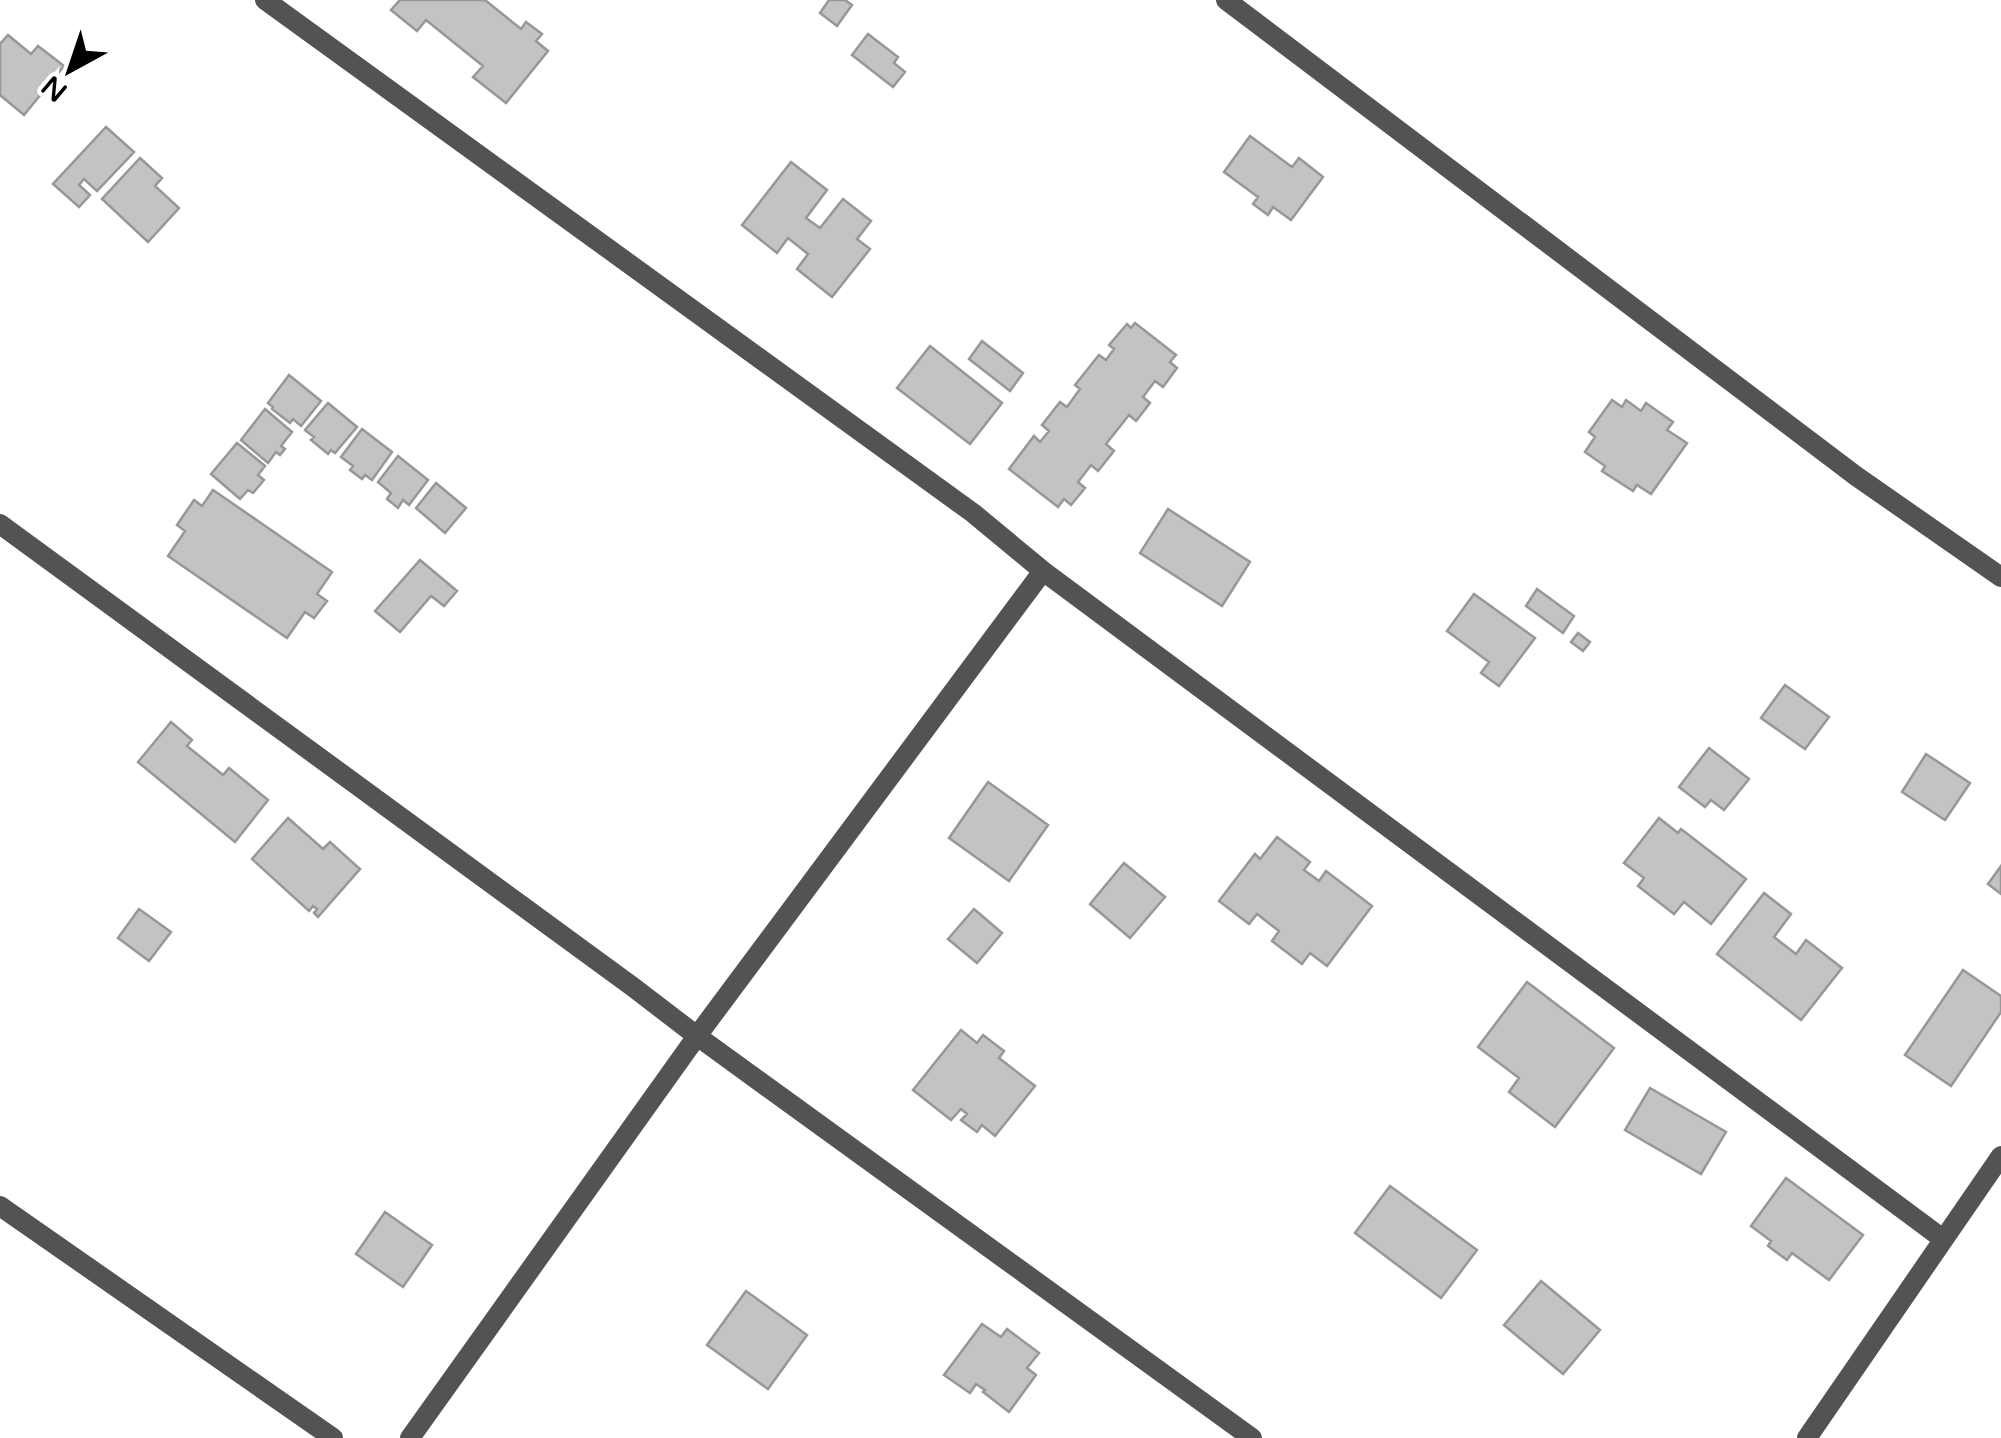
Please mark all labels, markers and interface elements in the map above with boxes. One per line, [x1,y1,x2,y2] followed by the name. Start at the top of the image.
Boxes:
[20,20,120,120] north arrow
[35,68,74,109] text: N

